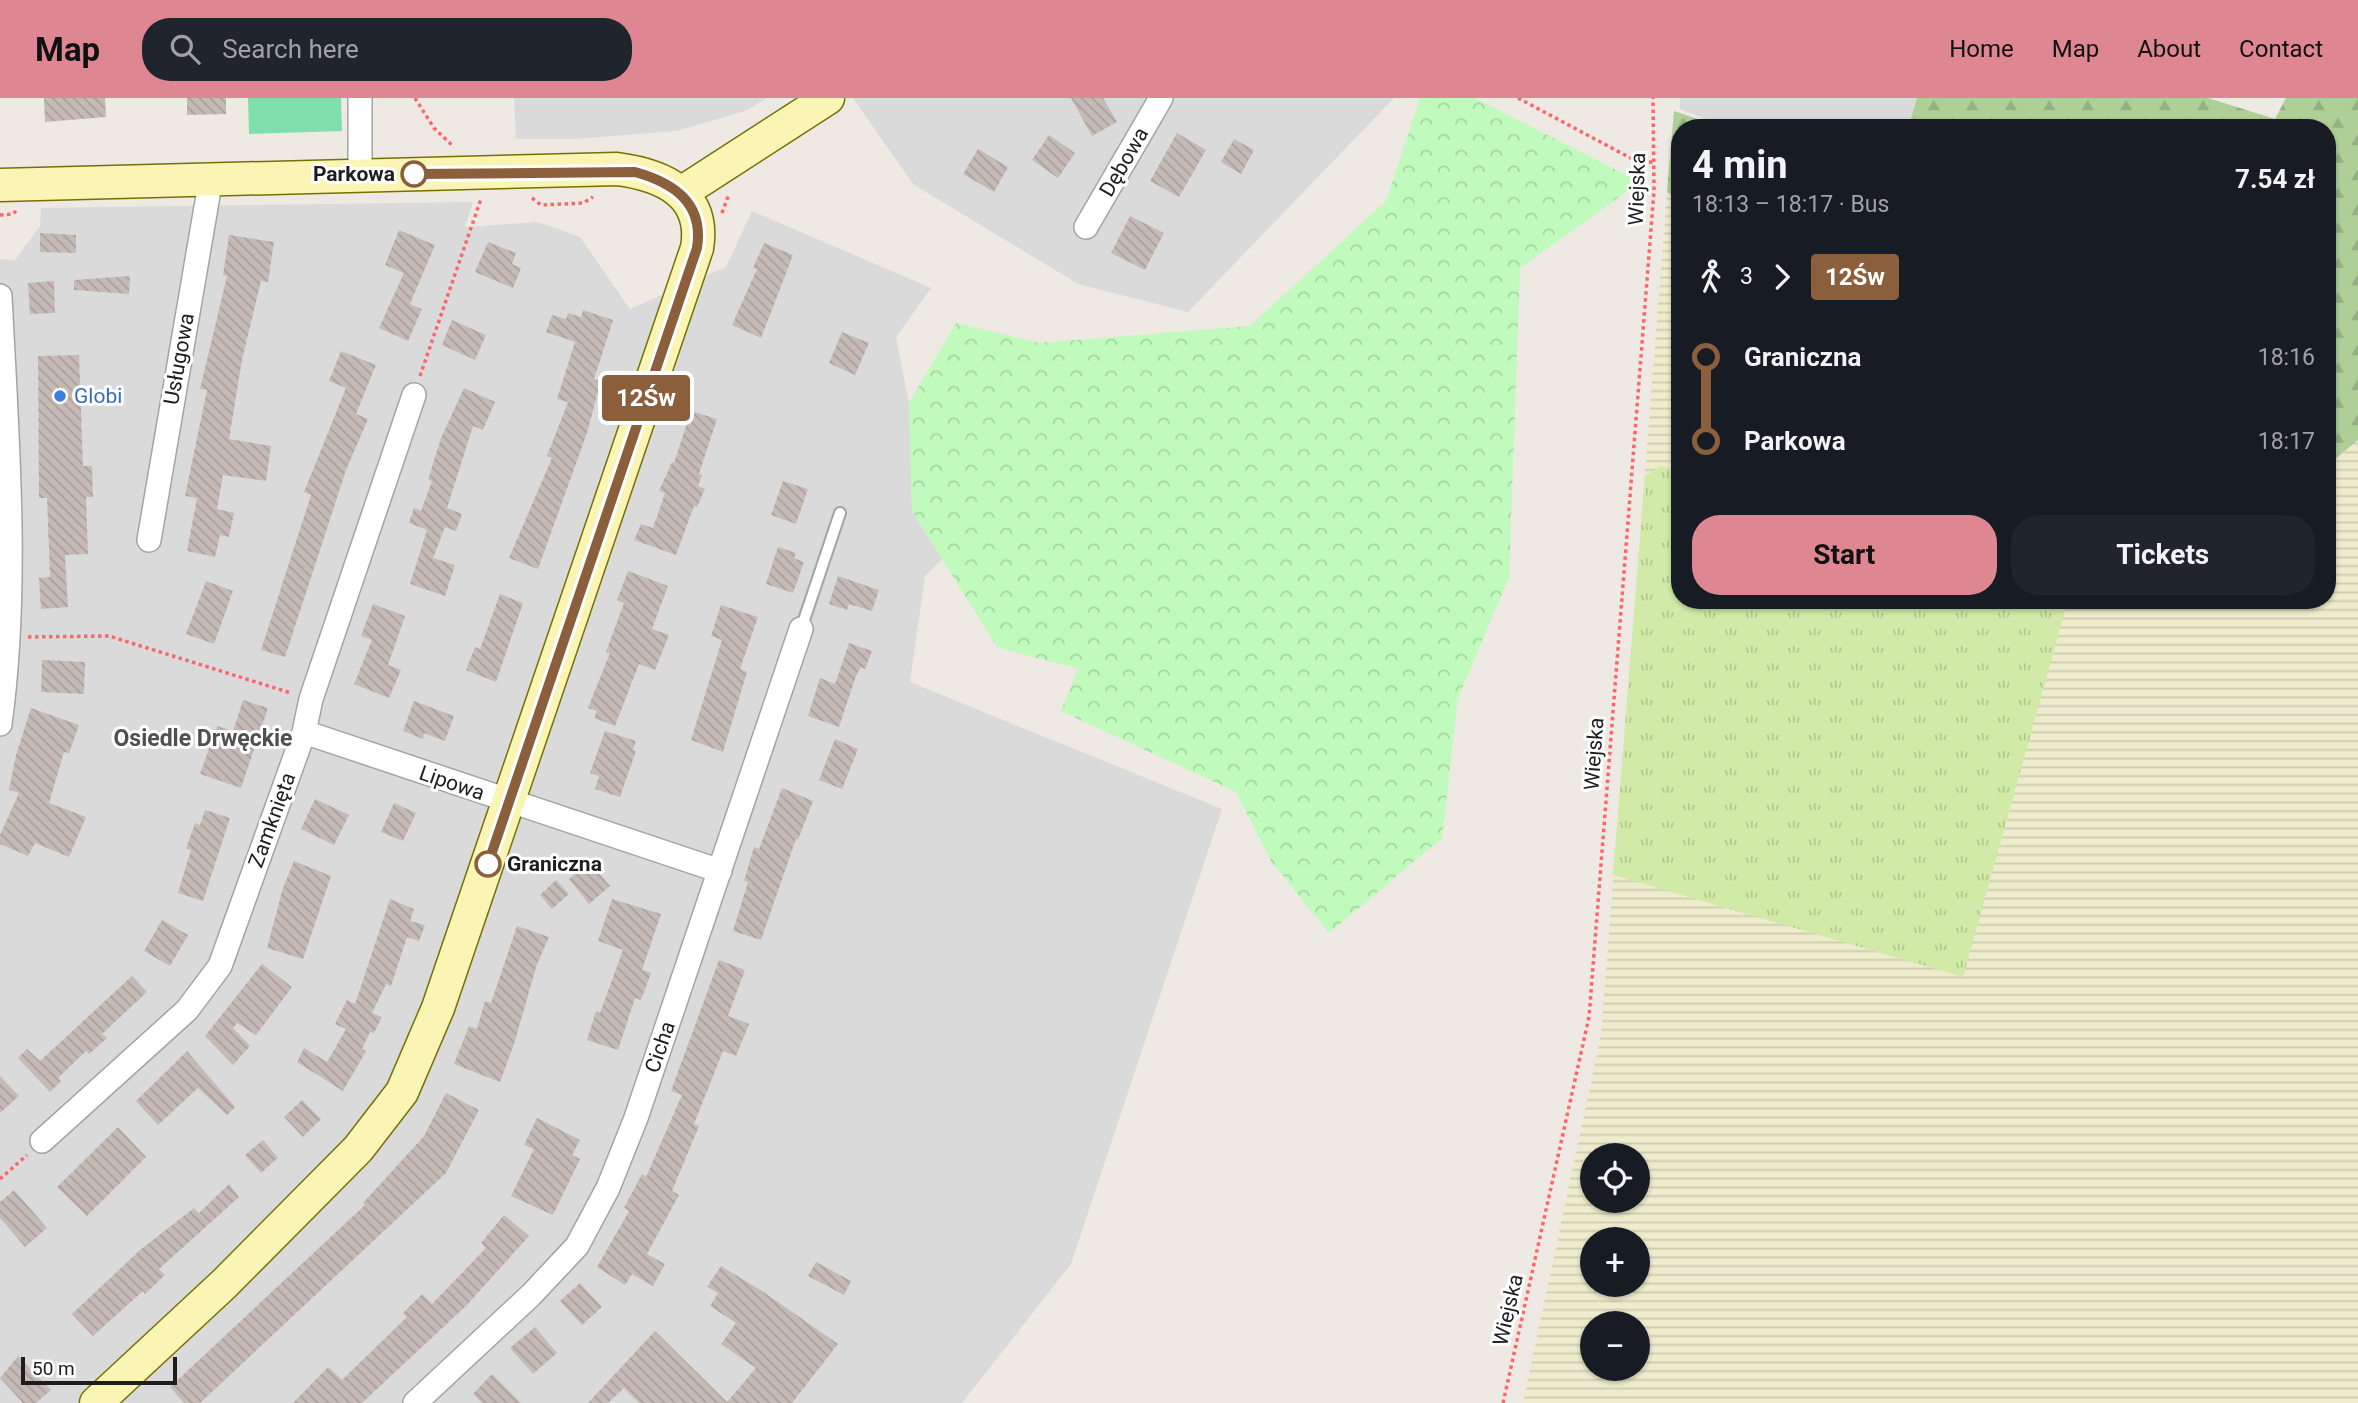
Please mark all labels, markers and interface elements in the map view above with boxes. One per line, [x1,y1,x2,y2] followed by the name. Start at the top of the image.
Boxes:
[142,18,632,81] search box
[35,30,100,69] text: Map
[166,30,204,68] icon: search
[222,34,359,64] text: Search here
[1949,35,2014,63] text: Home
[2052,35,2099,63] text: Map
[2137,35,2201,63] text: About
[2239,35,2323,63] text: Contact
[1095,123,1153,201] street label: Dębowa
[1692,143,1788,187] text: 4 min
[1624,152,1650,226] street label: Wiejska
[401,161,427,187] marker: Parkowa
[313,162,395,186] place label: Parkowa
[2235,164,2315,194] text: 7.54 zł
[1692,191,1889,218] text: 18:13 – 18:17 · Bus
[1692,258,1730,296] icon: walk
[1763,258,1801,296] icon: forward
[1740,263,1753,290] text: 3
[1825,263,1885,291] text: 12Św
[159,311,199,407] street label: Usługowa
[1744,342,1861,372] text: Graniczna
[2258,344,2315,371] text: 18:16
[597,375,695,421] line badge: 12Św
[74,384,122,408] place label: Globi
[616,384,676,412] text: 12Św
[52,388,68,404] marker: Globi
[1744,426,1846,456] text: Parkowa
[2258,428,2315,455] text: 18:17
[1692,515,1997,595] button: Start
[2011,515,2315,595] button: Tickets
[1579,717,1609,791] street label: Wiejska
[113,725,293,752] district label: Osiedle Drwęckie
[416,761,488,805] street label: Lipowa
[244,769,300,871] street label: Zamknięta
[475,851,501,877] marker: Graniczna
[507,852,602,876] place label: Graniczna
[640,1018,680,1076] street label: Cicha
[1580,1143,1650,1381] map controls
[1580,1143,1650,1213] button: locate
[1580,1227,1650,1297] button: +
[1488,1272,1528,1348] street label: Wiejska
[1580,1311,1650,1381] button: −
[21,1354,177,1386] scale bar
[32,1357,75,1380] text: 50 m

